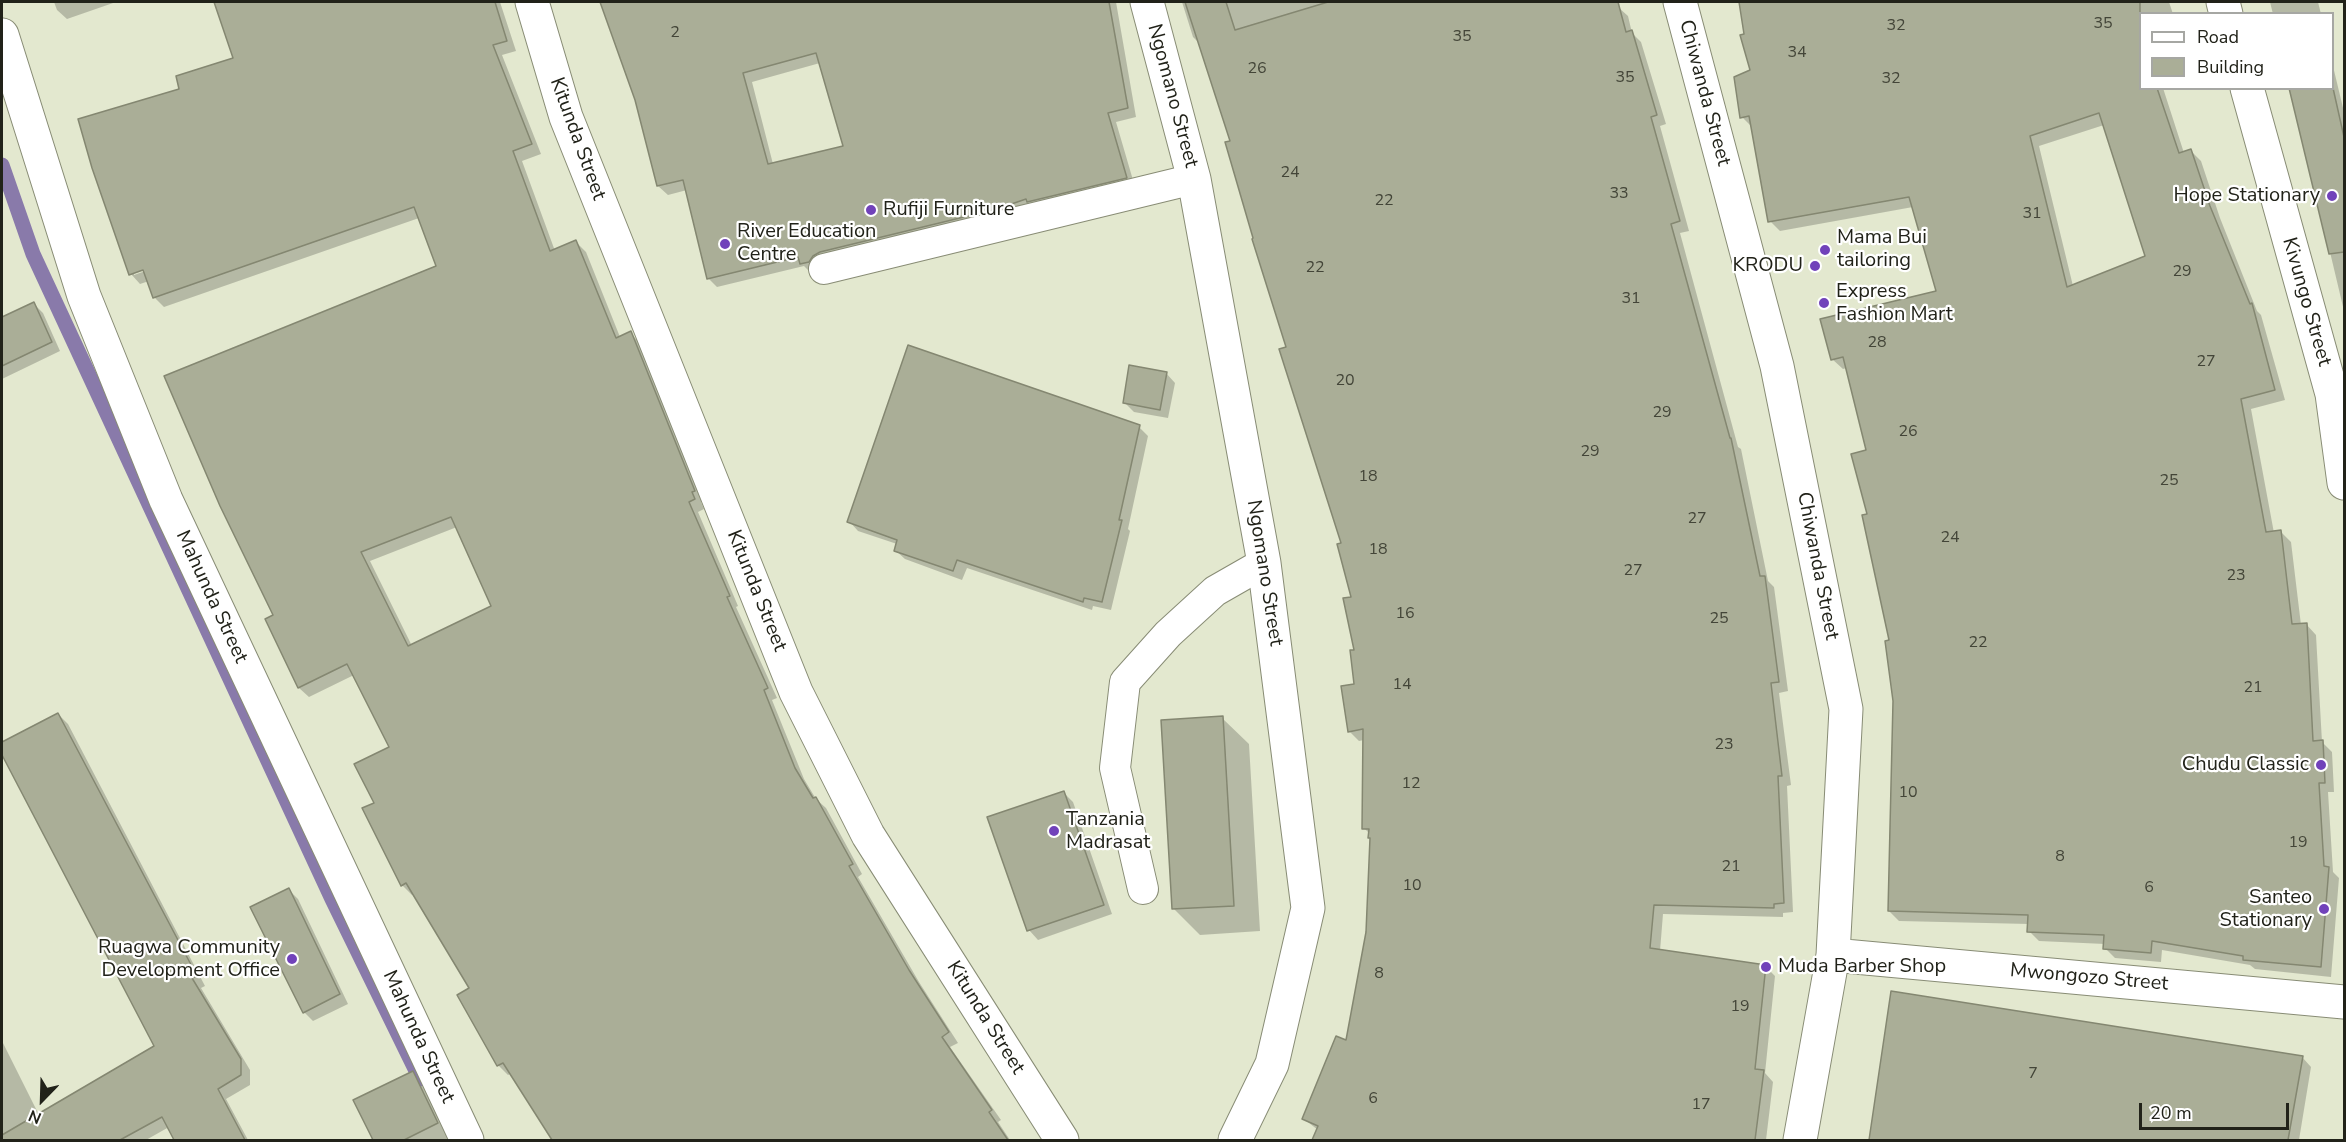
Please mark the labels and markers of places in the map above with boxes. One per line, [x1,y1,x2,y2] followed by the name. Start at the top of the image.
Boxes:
[2174,184,2320,208] place label: Hope Stationary
[2325,189,2339,203] marker: Hope Stationary
[883,198,1014,222] place label: Rufiji Furniture
[864,203,878,217] marker: Rufiji Furniture
[737,220,876,267] place label: River Education Centre
[1837,226,1927,273] place label: Mama Bui tailoring
[718,237,732,251] marker: River Education Centre
[1818,243,1832,257] marker: Mama Bui tailoring
[1732,254,1803,278] place label: KRODU
[1808,259,1822,273] marker: KRODU
[1836,280,1953,327] place label: Express Fashion Mart
[1817,296,1831,310] marker: Express Fashion Mart
[2182,753,2309,777] place label: Chudu Classic
[2314,758,2328,772] marker: Chudu Classic
[1066,808,1150,855] place label: Tanzania Madrasat
[1047,824,1061,838] marker: Tanzania Madrasat
[2219,886,2312,933] place label: Santeo Stationary
[2317,902,2331,916] marker: Santeo Stationary
[98,936,280,983] place label: Ruagwa Community Development Office
[285,952,299,966] marker: Ruagwa Community Development Office
[1778,955,1946,979] place label: Muda Barber Shop
[1759,960,1773,974] marker: Muda Barber Shop

